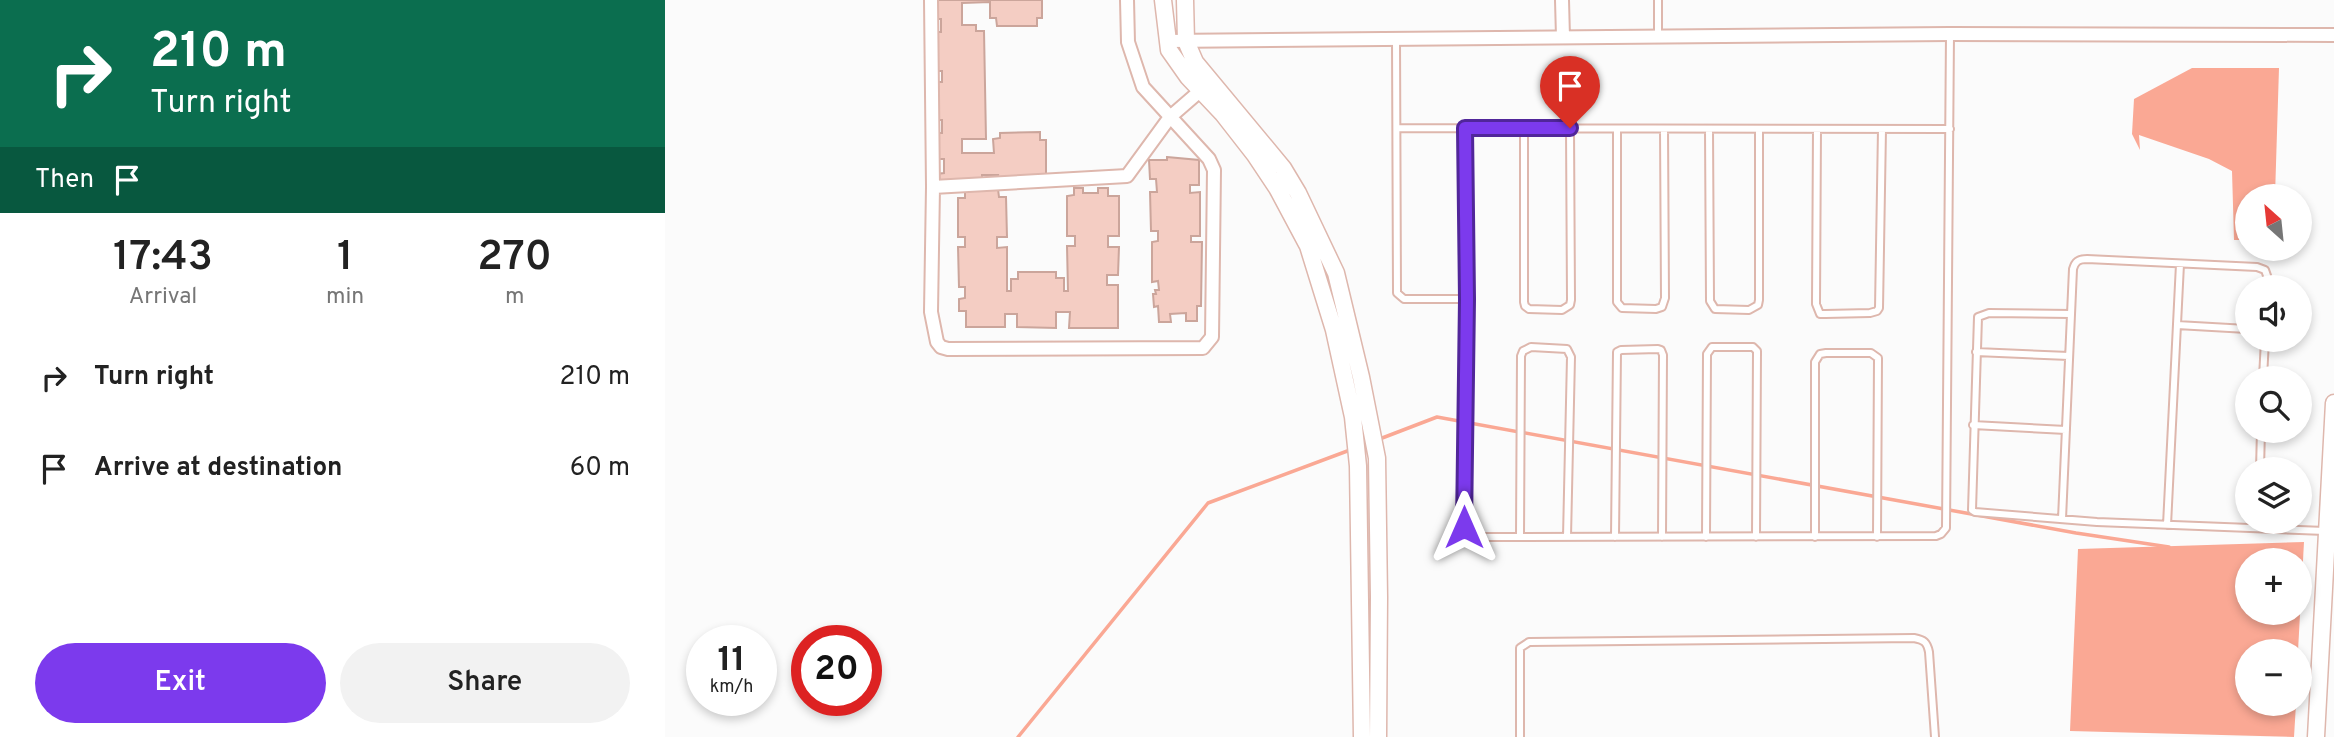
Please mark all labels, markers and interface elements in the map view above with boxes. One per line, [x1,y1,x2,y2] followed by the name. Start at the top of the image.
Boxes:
[150,23,287,85] text: 210 m
[35,28,126,119] icon: right
[1540,56,1600,128] pin
[1551,67,1589,105] icon: arrive
[150,84,292,124] text: Turn right
[108,161,146,199] icon: arrive
[35,164,94,197] text: Then
[2235,184,2312,261] north arrow
[2235,184,2312,716] map controls
[113,232,213,285] text: 17:43
[337,232,353,285] text: 1
[477,232,552,285] text: 270
[2235,275,2312,352] button: sound
[129,283,197,312] text: Arrival
[326,283,364,312] text: min
[505,283,524,312] text: m
[35,359,73,397] icon: right
[94,361,214,394] text: Turn right
[560,361,630,394] text: 210 m
[2235,366,2312,443] button: search
[35,450,73,488] icon: arrive
[94,452,342,485] text: Arrive at destination
[570,452,630,485] text: 60 m
[2235,457,2312,534] button: layers
[1427,490,1501,564] position arrow
[2235,548,2312,625] button: +
[791,625,882,716] speed limit sign: 20
[718,639,746,683] text: 11
[2235,639,2312,716] button: −
[35,643,326,723] button: Exit
[340,643,630,723] button: Share
[710,676,753,699] text: km/h

